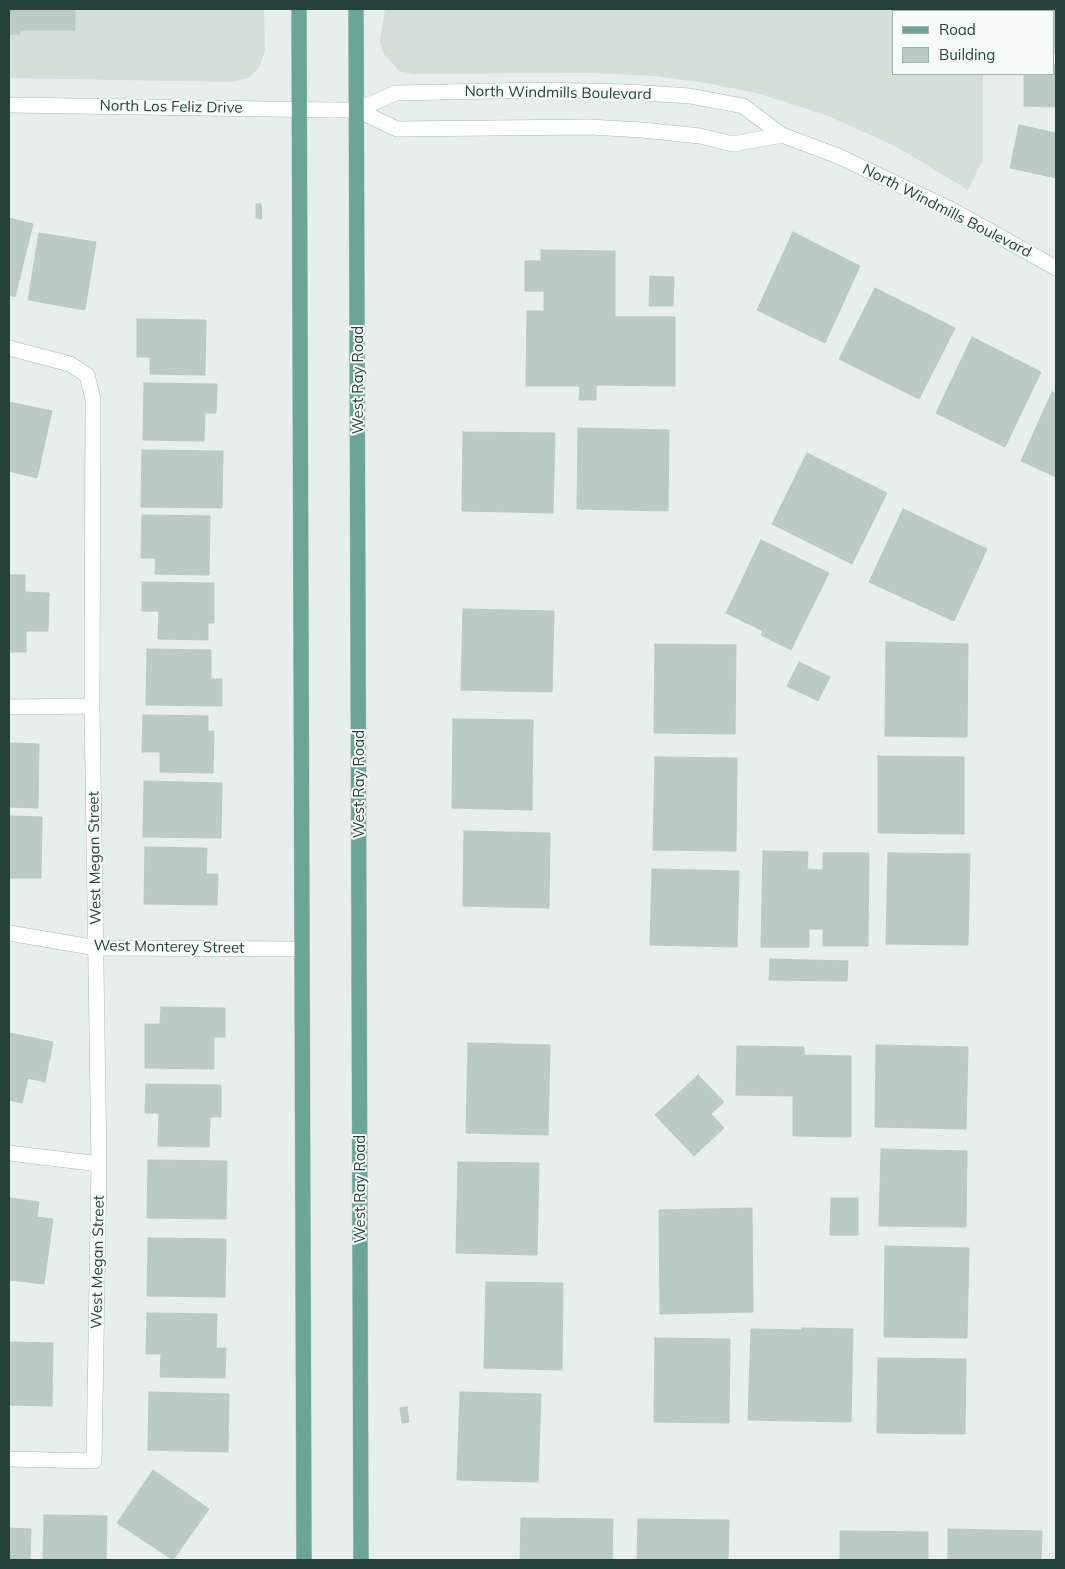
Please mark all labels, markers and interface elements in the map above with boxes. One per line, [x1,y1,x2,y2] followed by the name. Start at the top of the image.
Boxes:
[892,10,1055,75] legend
[939,20,976,39] text: Road
[939,45,995,64] text: Building
[464,82,652,104] street label: North Windmills Boulevard
[99,97,243,117] street label: North Los Feliz Drive
[860,161,1034,261] street label: North Windmills Boulevard
[349,326,367,434] street label: West Ray Road
[350,730,368,838] street label: West Ray Road
[85,791,105,925] street label: West Megan Street
[93,937,245,957] street label: West Monterey Street
[351,1135,369,1243] street label: West Ray Road
[88,1195,108,1329] street label: West Megan Street

